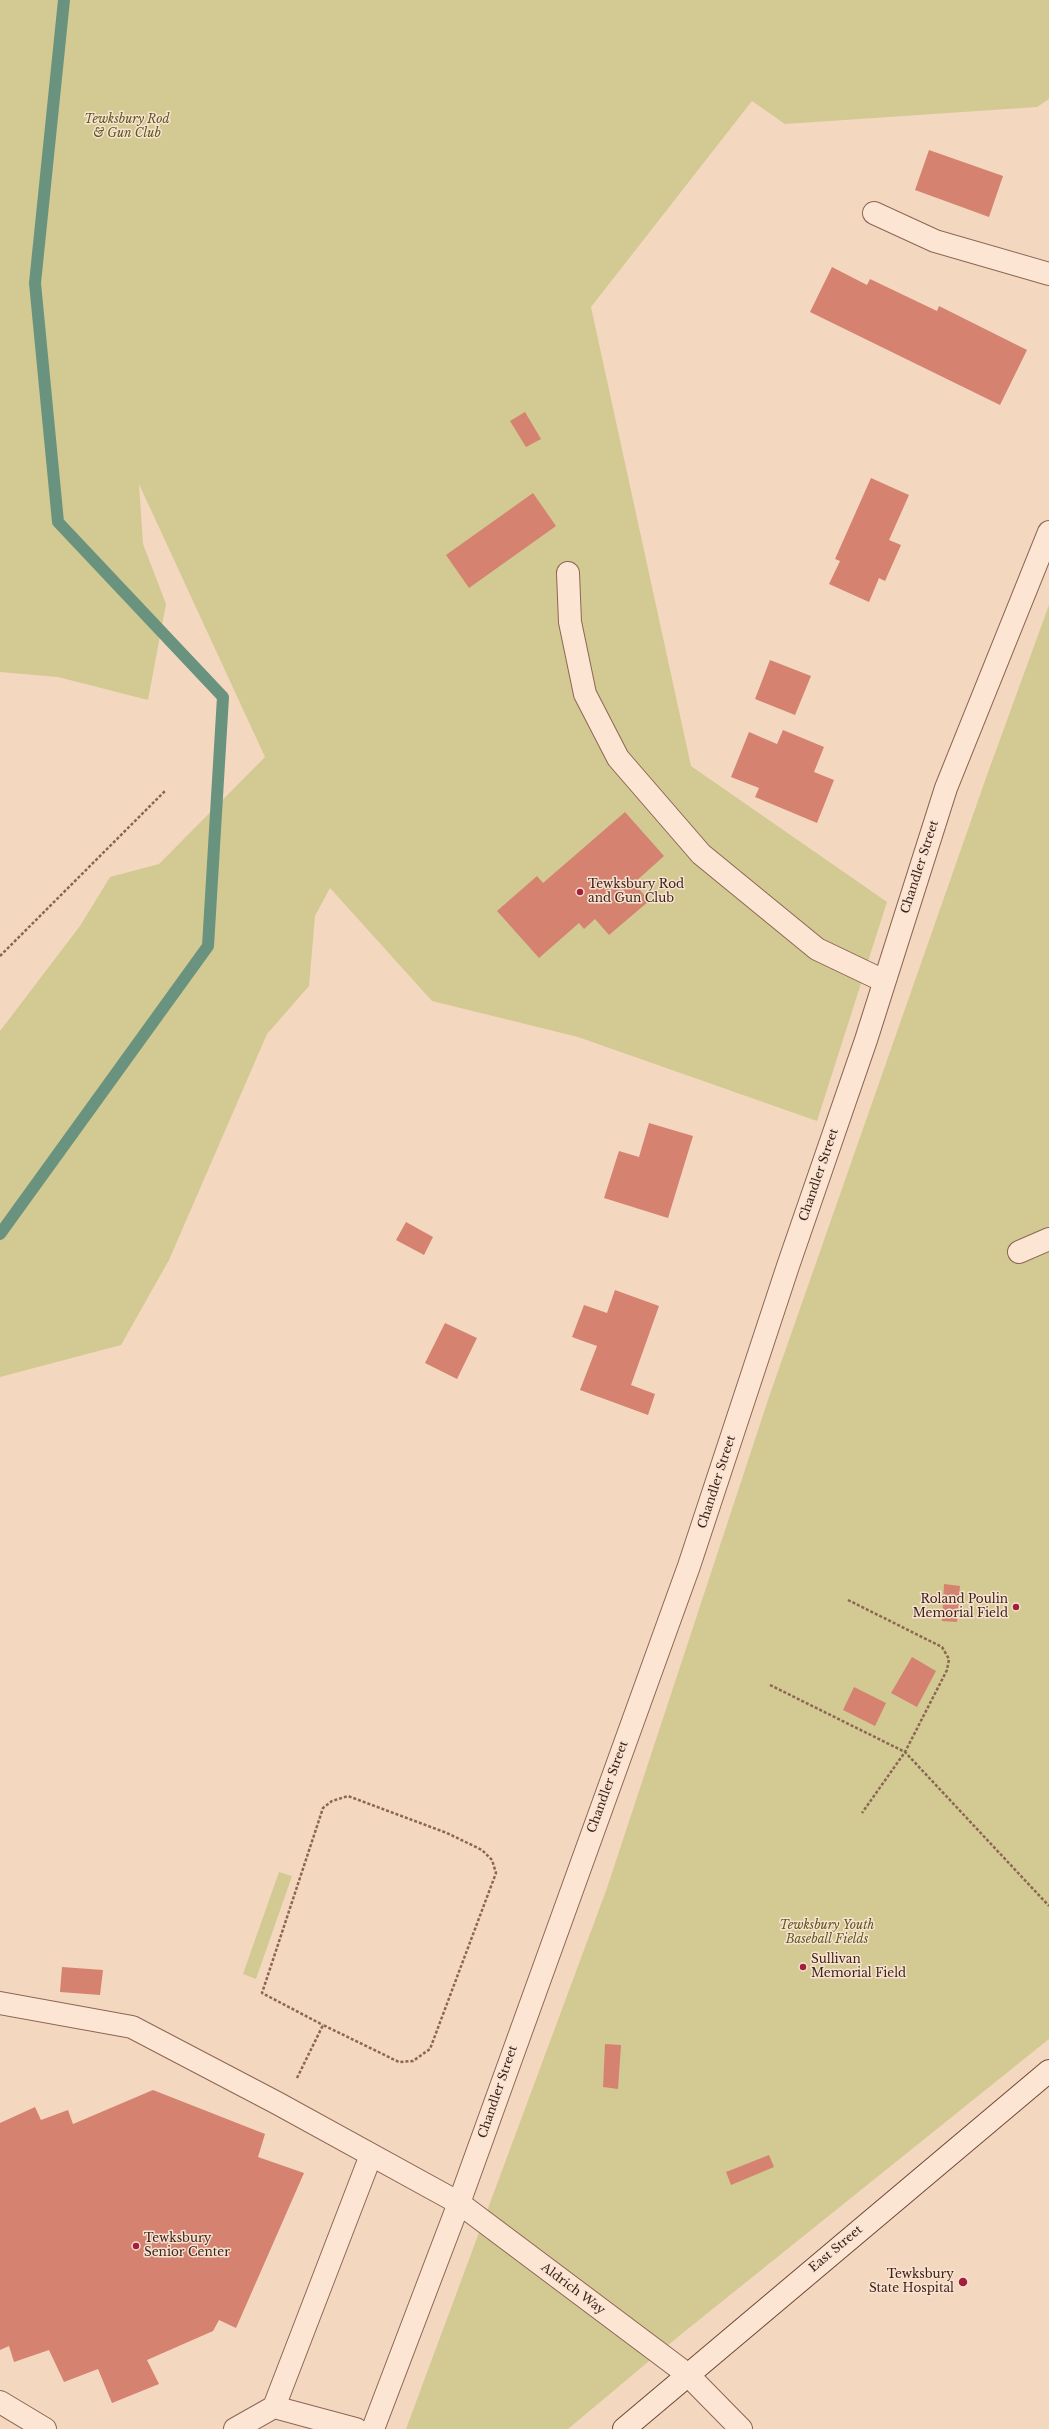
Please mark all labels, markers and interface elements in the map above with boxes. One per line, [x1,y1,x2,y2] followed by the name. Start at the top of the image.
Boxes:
[84,113,170,141] park label: Tewksbury Rod & Gun Club
[898,819,942,915] street label: Chandler Street
[588,878,684,906] place label: Tewksbury Rod and Gun Club
[575,887,585,897] marker: Tewksbury Rod and Gun Club
[796,1127,842,1223] street label: Chandler Street
[695,1434,739,1530] street label: Chandler Street
[913,1593,1008,1621] place label: Roland Poulin Memorial Field
[1011,1602,1021,1612] marker: Roland Poulin Memorial Field
[585,1739,631,1835] street label: Chandler Street
[780,1919,874,1947] park label: Tewksbury Youth Baseball Fields
[811,1953,906,1981] place label: Sullivan Memorial Field
[798,1962,808,1972] marker: Sullivan Memorial Field
[475,2044,521,2140] street label: Chandler Street
[807,2223,865,2275] street label: East Street
[144,2232,230,2260] place label: Tewksbury Senior Center
[131,2241,141,2251] marker: Tewksbury Senior Center
[538,2260,608,2318] street label: Aldrich Way
[869,2268,954,2296] place label: Tewksbury State Hospital
[957,2276,969,2288] marker: Tewksbury State Hospital

